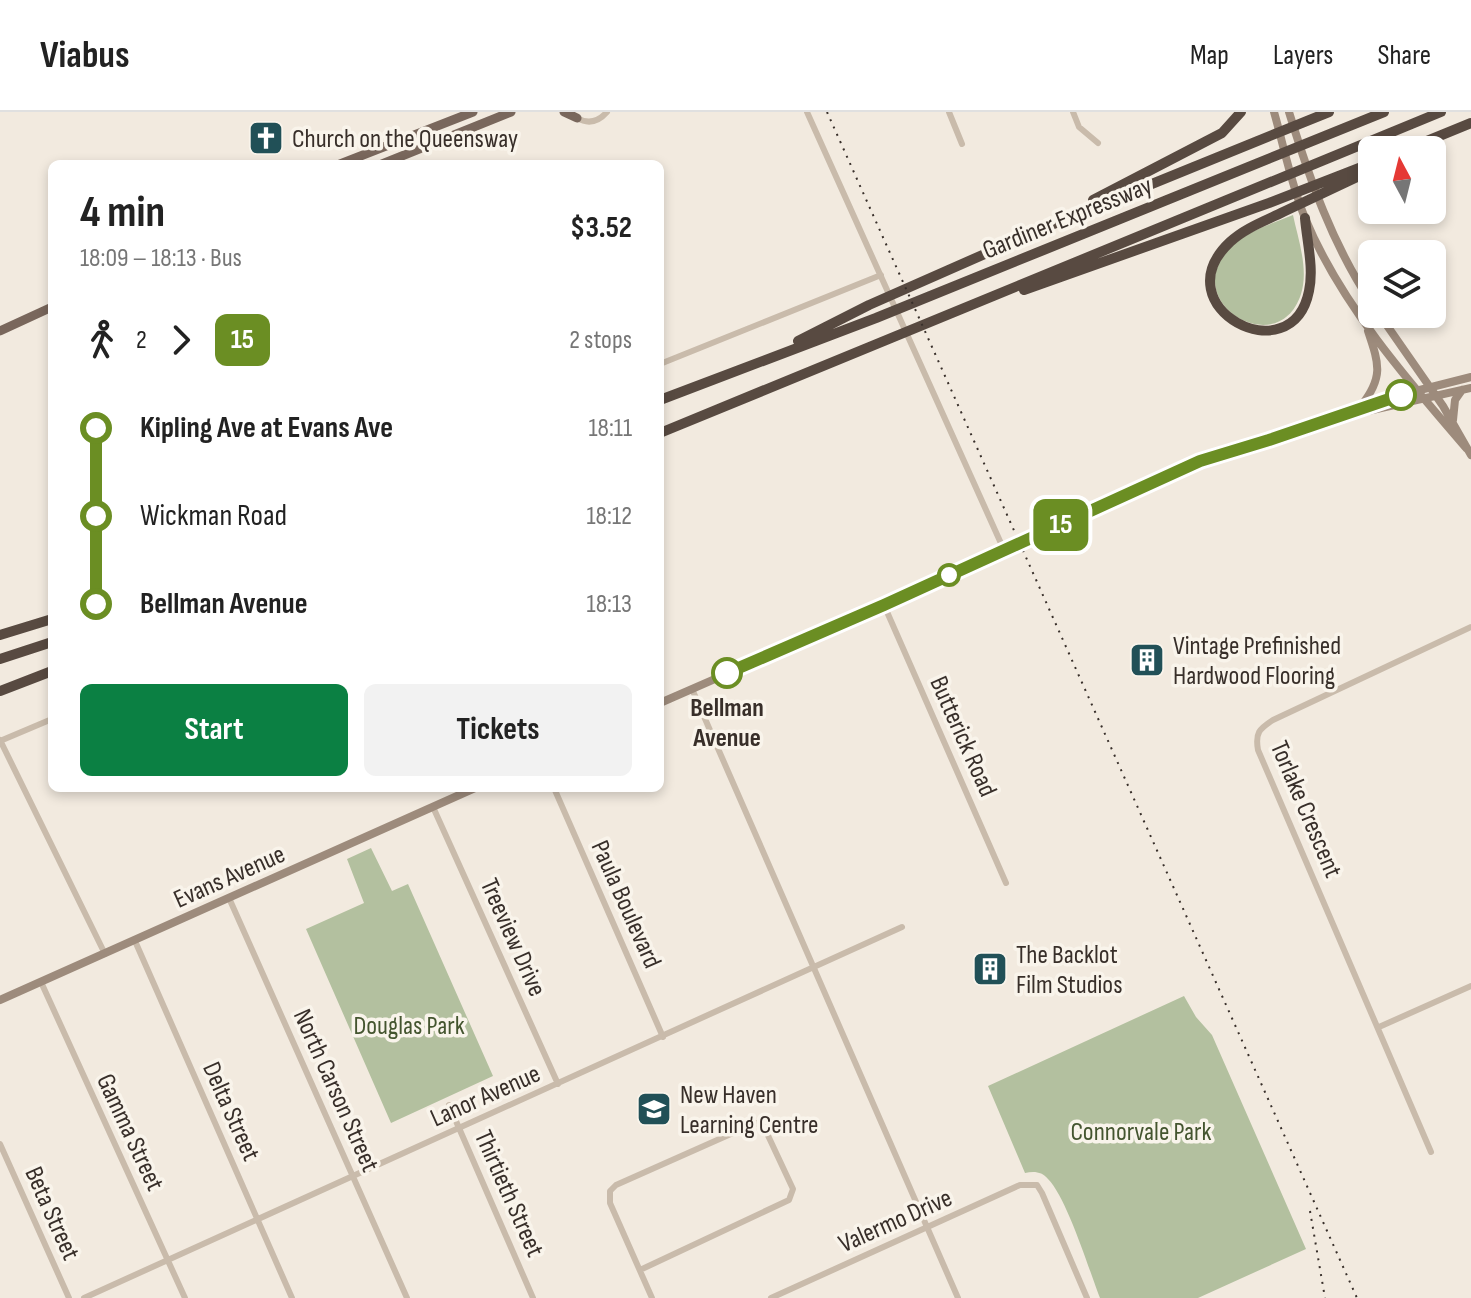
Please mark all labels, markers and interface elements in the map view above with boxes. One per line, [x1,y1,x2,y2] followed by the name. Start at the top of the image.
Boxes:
[40,33,130,78] text: Viabus
[1190,39,1229,72] text: Map
[1273,39,1333,72] text: Layers
[1377,39,1431,72] text: Share
[247,119,285,157] church icon: Church on the Queensway
[292,124,518,155] place label: Church on the Queensway
[1358,136,1446,224] north arrow
[1358,136,1446,328] map controls
[978,170,1157,266] street label: Gardiner Expressway
[80,186,165,239] text: 4 min
[570,210,632,246] text: $3.52
[1358,240,1446,328] button: layers
[80,243,242,274] text: 18:09 – 18:13 · Bus
[80,318,124,362] icon: walk
[159,318,203,362] icon: forward
[231,323,254,356] text: 15
[136,325,147,356] text: 2
[569,325,632,356] text: 2 stops
[1386,380,1416,410] unlabelled marker
[140,410,393,446] text: Kipling Ave at Evans Ave
[588,413,632,444] text: 18:11
[140,498,287,534] text: Wickman Road
[1025,499,1097,551] line badge: 15
[586,501,632,532] text: 18:12
[1049,508,1073,541] text: 15
[938,564,960,586] unlabelled marker
[140,586,307,622] text: Bellman Avenue
[587,589,632,620] text: 18:13
[1173,631,1341,692] place label: Vintage Prefinished Hardwood Flooring
[1128,641,1166,679] building icon: Vintage Prefinished Hardwood Flooring
[712,658,742,688] marker: Bellman Avenue
[922,672,1003,802] street label: Butterick Road
[80,684,348,776] button: Start
[364,684,632,776] button: Tickets
[690,693,764,754] place label: Bellman Avenue
[1263,737,1348,883] street label: Torlake Crescent
[584,836,668,973] street label: Paula Boulevard
[169,839,290,916] street label: Evans Avenue
[473,874,552,1001] street label: Treeview Drive
[1016,940,1122,1001] place label: The Backlot Film Studios
[971,950,1009,988] building icon: The Backlot Film Studios
[286,1005,385,1177] street label: North Carson Street
[353,1011,465,1042] park label: Douglas Park
[195,1057,266,1166] street label: Delta Street
[426,1058,545,1134] street label: Lanor Avenue
[89,1069,170,1196] street label: Gamma Street
[680,1080,818,1141] place label: New Haven Learning Centre
[635,1090,673,1128] school or university icon: New Haven Learning Centre
[1070,1117,1212,1148] park label: Connorvale Park
[467,1126,550,1262] street label: Thirtieth Street
[17,1162,86,1265] street label: Beta Street
[834,1183,957,1260] street label: Valermo Drive

